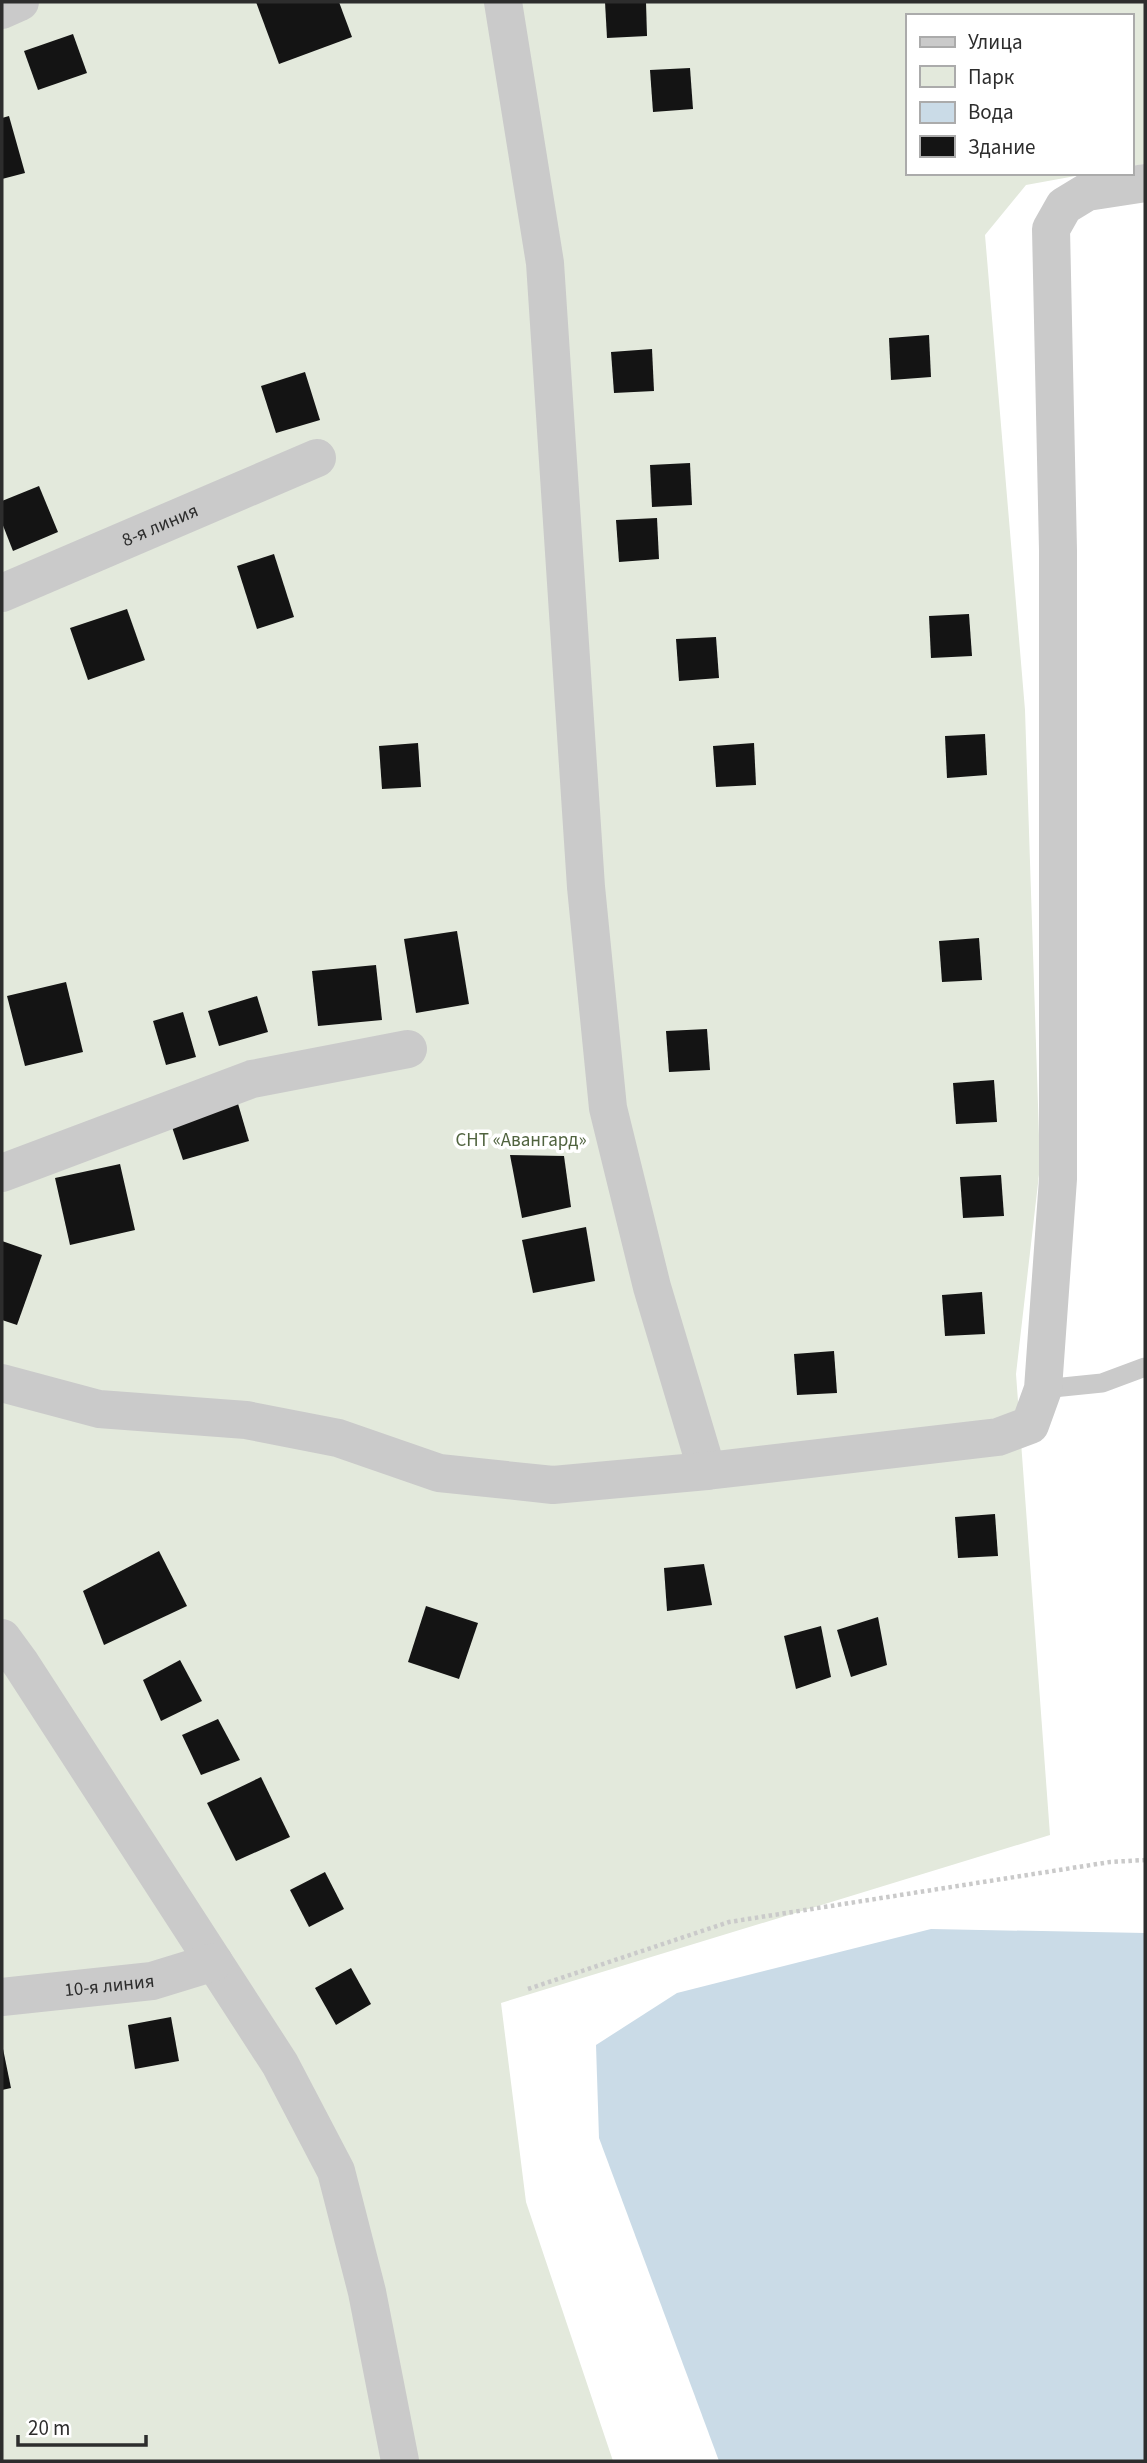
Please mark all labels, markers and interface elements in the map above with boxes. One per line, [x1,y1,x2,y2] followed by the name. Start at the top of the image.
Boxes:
[906,14,1133,175] legend
[968,27,1023,57] text: Улица
[968,62,1015,92] text: Парк
[968,97,1014,127] text: Вода
[968,132,1036,162] text: Здание
[118,497,203,554] street label: 8-я линия
[455,1127,587,1154] park label: СНТ «Авангард»
[63,1967,156,2004] street label: 10-я линия
[18,2404,145,2448] scale bar
[28,2413,70,2443] text: 20 m

